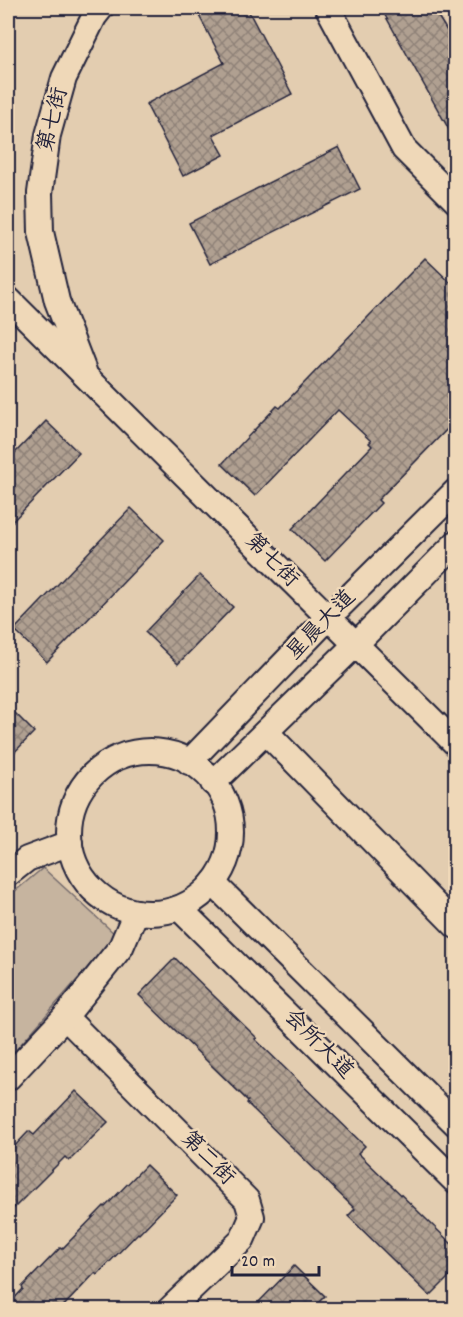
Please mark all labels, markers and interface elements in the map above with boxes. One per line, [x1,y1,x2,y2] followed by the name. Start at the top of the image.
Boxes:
[31,84,77,156] street label: 第七街
[237,527,305,595] street label: 第七街
[280,584,364,668] street label: 星晨大道
[276,1003,360,1087] street label: 会所大道
[173,1125,241,1193] street label: 第二街
[232,1239,319,1277] scale bar
[241,1250,275,1275] text: 20 m

